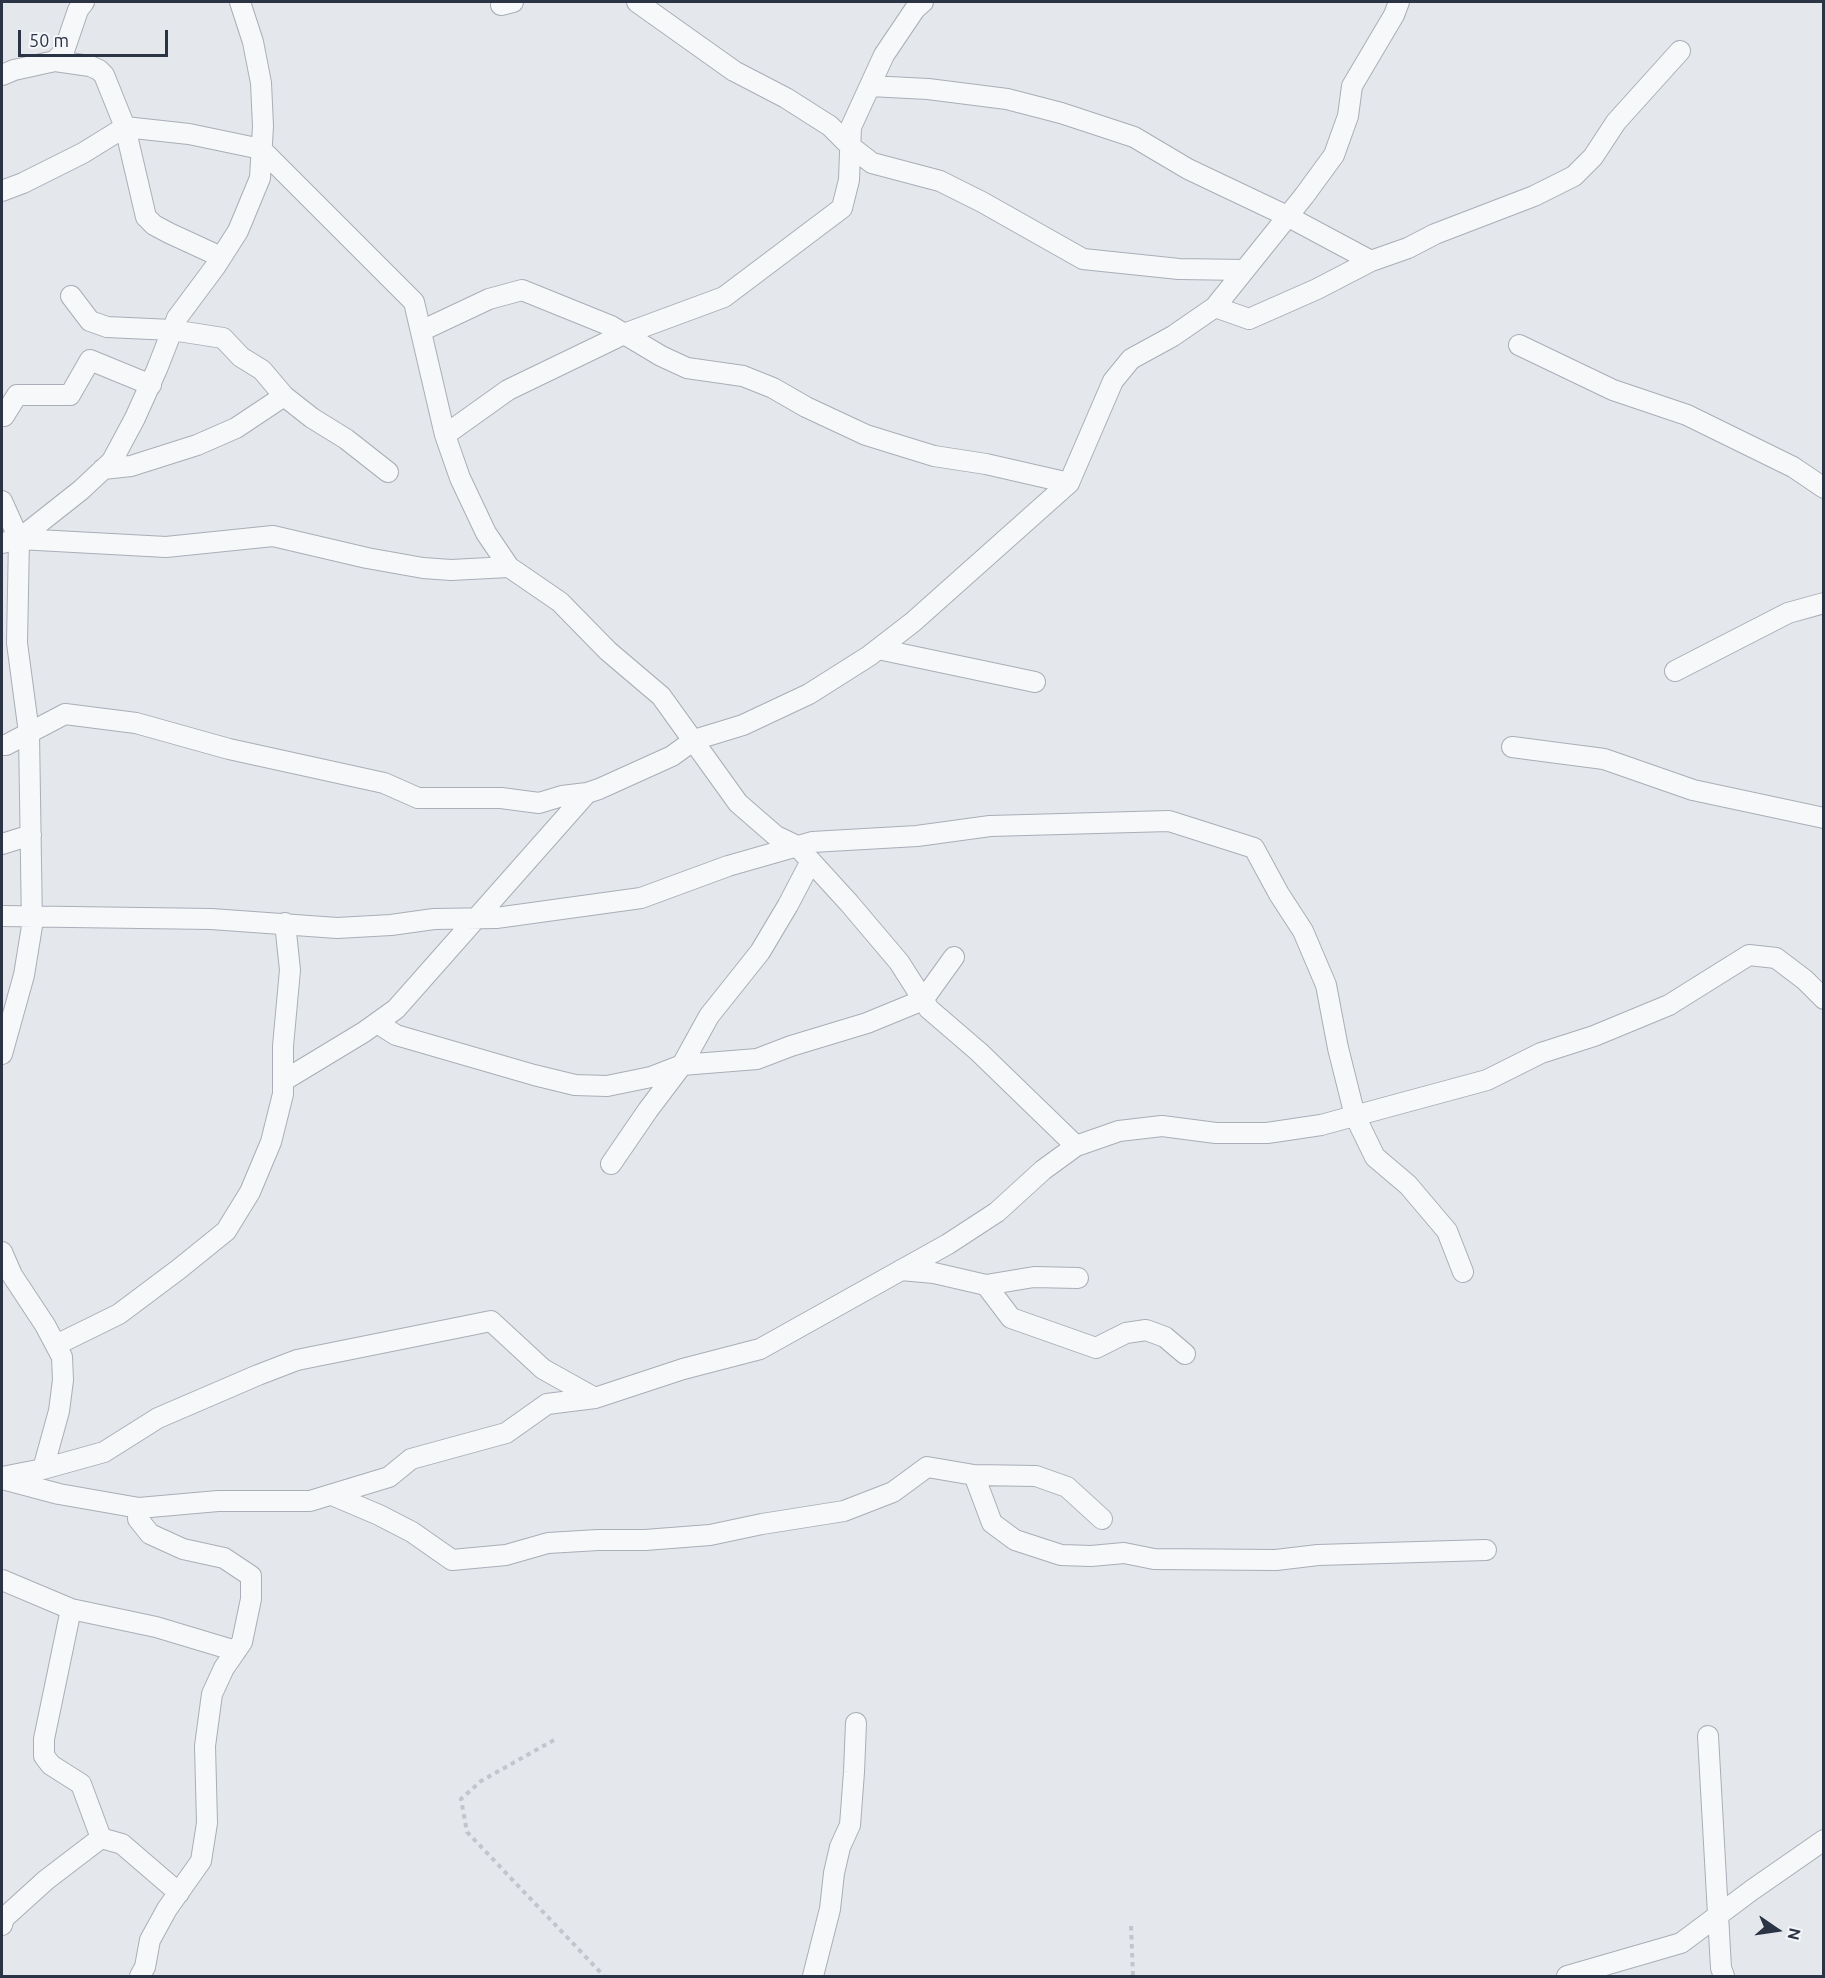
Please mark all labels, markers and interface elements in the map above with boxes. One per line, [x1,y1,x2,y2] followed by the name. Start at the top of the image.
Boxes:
[21,18,171,56] scale bar
[29,30,69,50] text: 50 m
[1747,1900,1807,1960] north arrow
[1784,1926,1805,1942] text: N

